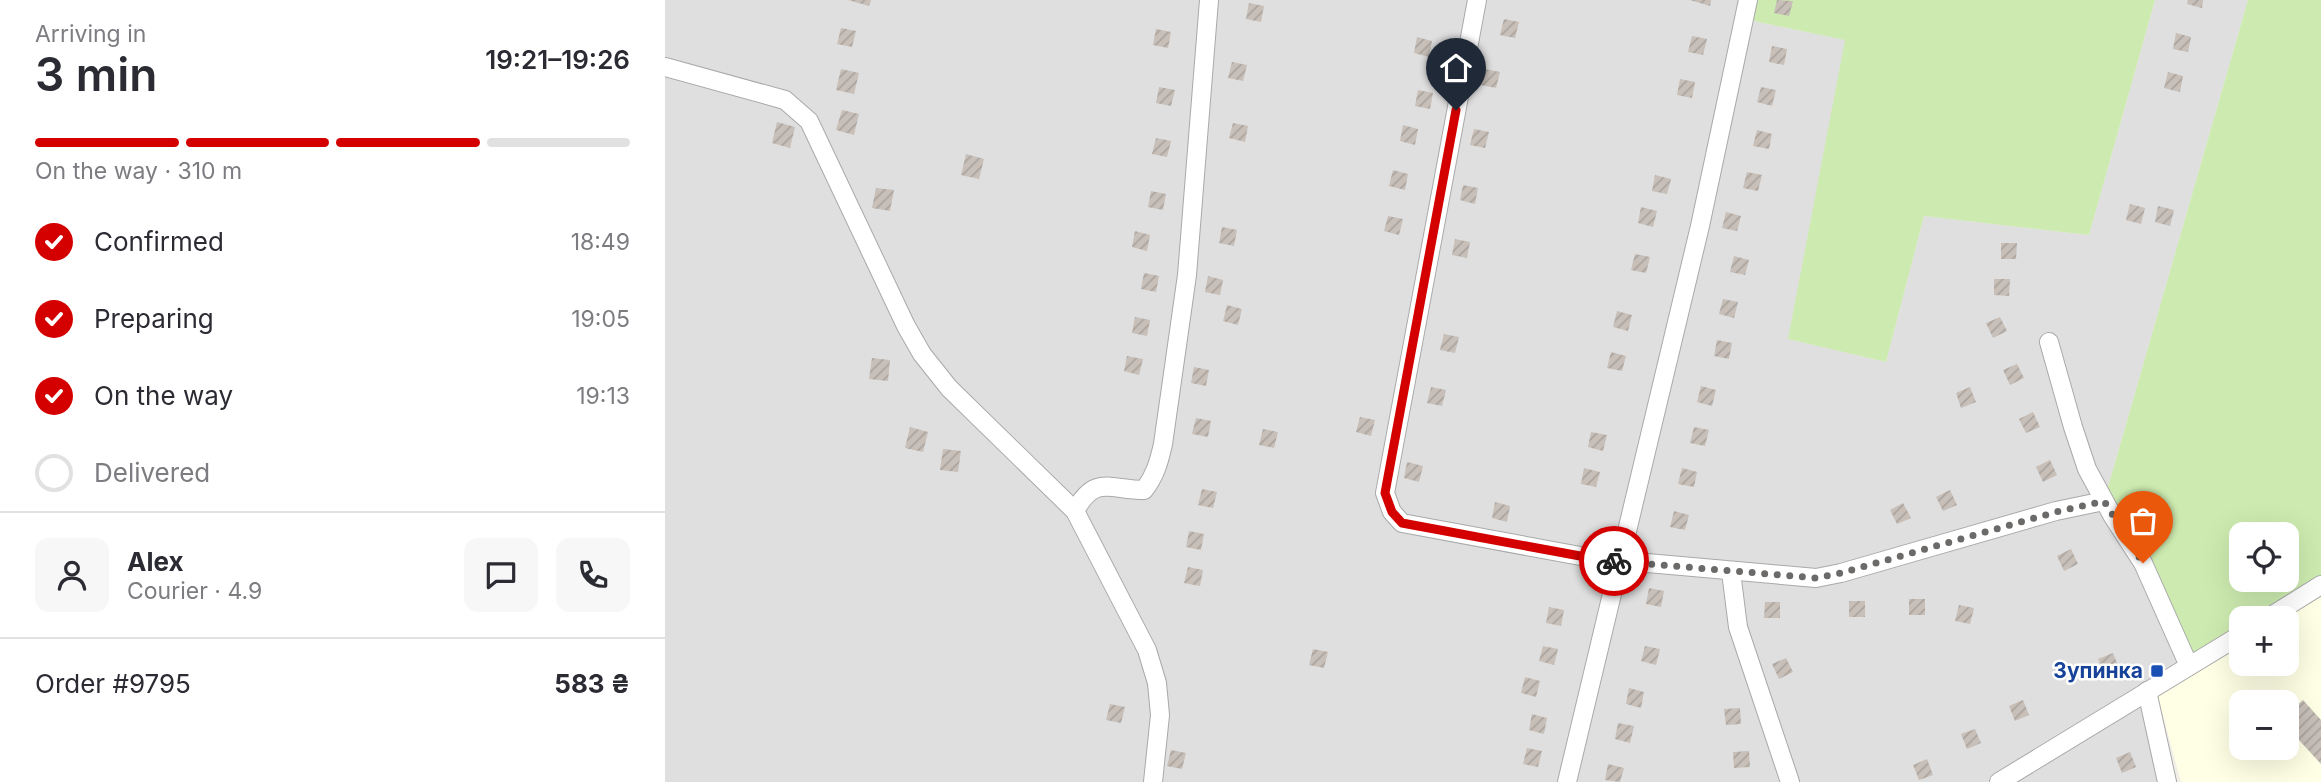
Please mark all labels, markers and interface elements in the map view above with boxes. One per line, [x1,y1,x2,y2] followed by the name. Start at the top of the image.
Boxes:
[35,20,146,48] text: Arriving in
[1426,38,1486,110] pin
[485,44,630,75] text: 19:21–19:26
[35,46,157,102] text: 3 min
[1437,49,1475,87] icon: home
[35,157,242,185] text: On the way · 310 m
[35,223,73,261] icon: check
[94,226,224,257] text: Confirmed
[571,228,630,256] text: 18:49
[35,300,73,338] icon: check
[94,303,214,334] text: Preparing
[571,305,630,333] text: 19:05
[35,377,73,415] icon: check
[94,380,233,411] text: On the way
[576,382,630,410] text: 19:13
[94,457,210,488] text: Delivered
[2113,491,2173,563] pin
[2124,502,2162,540] icon: bag
[2229,522,2299,760] map controls
[2229,522,2299,592] button: locate
[1579,526,1649,596] courier
[35,538,109,612] button: person
[464,538,538,612] button: chat
[556,538,630,612] button: phone
[1595,542,1633,580] icon: bike
[127,546,184,577] text: Alex
[127,577,262,605] text: Courier · 4.9
[2229,606,2299,676] button: +
[2053,658,2143,683] place label: Зупинка
[2149,663,2165,679] marker: Зупинка
[35,668,191,699] text: Order #9795
[554,668,630,699] text: 583 ₴
[2229,690,2299,760] button: −

